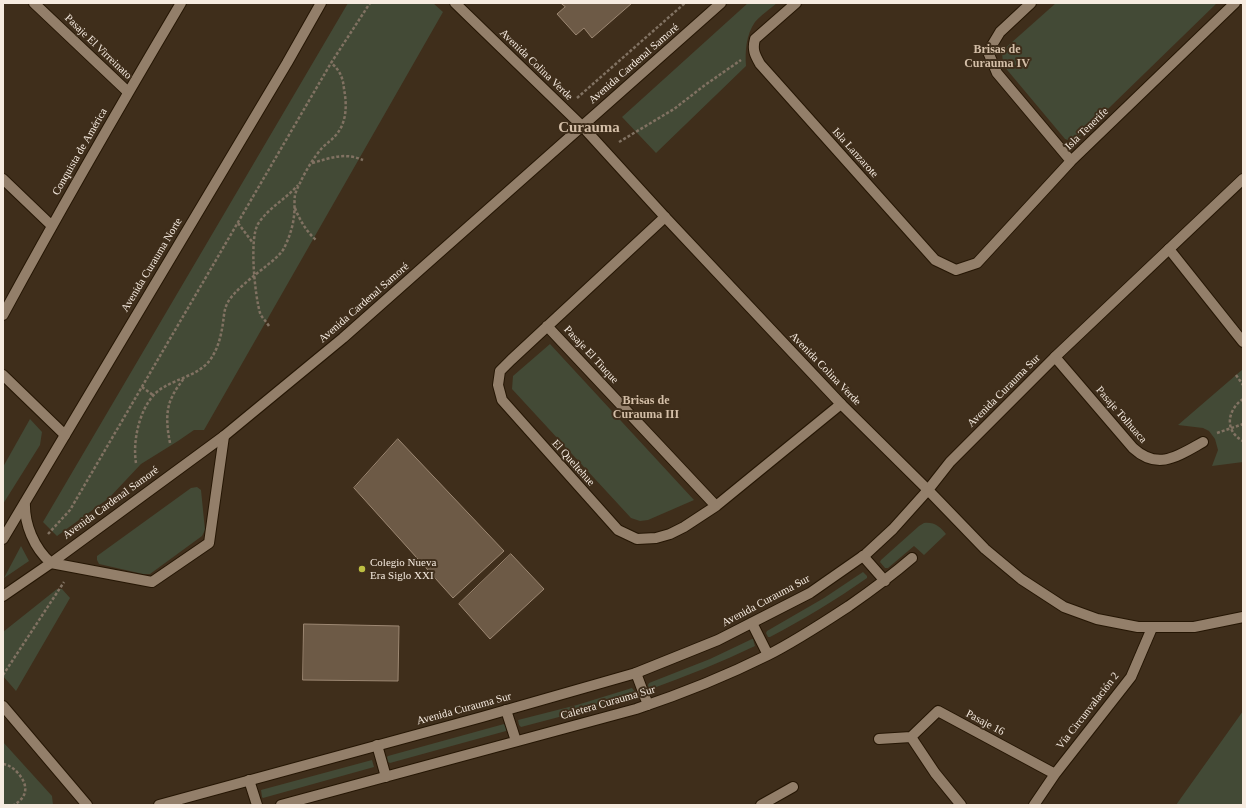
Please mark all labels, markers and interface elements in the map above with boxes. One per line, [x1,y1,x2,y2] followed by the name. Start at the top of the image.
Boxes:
[62,12,134,82] street label: Pasaje El Virreinato
[586,21,682,107] street label: Avenida Cardenal Samoré
[497,27,575,103] street label: Avenida Colina Verde
[964,43,1030,71] district label: Brisas de Curauma IV
[1063,105,1111,153] street label: Isla Tenerife
[50,106,110,198] street label: Conquista de América
[558,119,620,137] district label: Curauma
[829,125,881,181] street label: Isla Lanzarote
[119,216,185,314] street label: Avenida Curauma Norte
[316,260,412,346] street label: Avenida Cardenal Samoré
[561,323,621,387] street label: Pasaje El Tiuque
[787,330,863,408] street label: Avenida Colina Verde
[965,352,1043,430] street label: Avenida Curauma Sur
[1093,384,1149,446] street label: Pasaje Tolhuaca
[613,394,679,422] district label: Brisas de Curauma III
[549,437,597,489] street label: El Queltehue
[60,464,162,542] street label: Avenida Cardenal Samoré
[370,556,436,582] place label: Colegio Nueva Era Siglo XXI
[357,564,367,574] marker: Colegio Nueva Era Siglo XXI
[720,572,812,630] street label: Avenida Curauma Sur
[1054,670,1122,752] street label: Vía Circunvalación 2
[559,683,657,723] street label: Caletera Curauma Sur
[415,690,513,728] street label: Avenida Curauma Sur
[963,707,1007,739] street label: Pasaje 16

